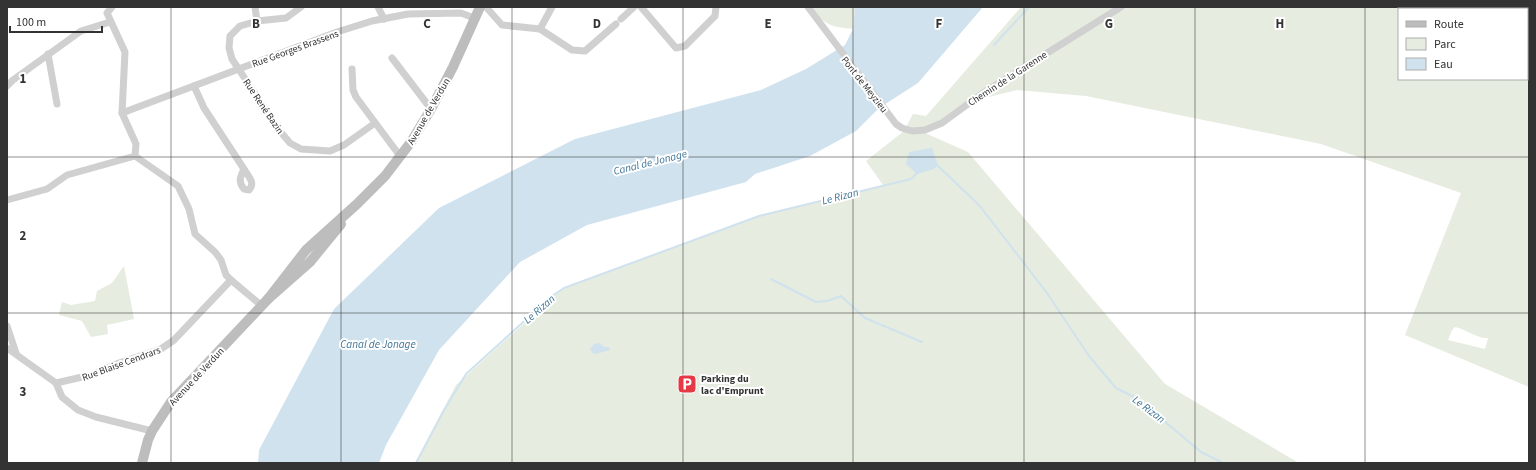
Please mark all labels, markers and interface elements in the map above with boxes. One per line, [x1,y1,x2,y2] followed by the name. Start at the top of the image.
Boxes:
[10,8,102,34] scale bar
[1398,8,1528,80] legend
[16,14,46,31] text: 100 m
[252,15,260,33] text: B
[423,15,431,33] text: C
[593,15,601,33] text: D
[764,15,772,33] text: E
[936,15,943,33] text: F
[1105,15,1113,33] text: G
[1276,15,1284,33] text: H
[1434,16,1464,33] text: Route
[250,27,341,71] street label: Rue Georges Brassens
[1434,36,1456,53] text: Parc
[965,48,1050,110] street label: Chemin de la Garenne
[838,54,891,116] street label: Pont de Meyzieu
[1434,56,1453,73] text: Eau
[20,70,27,88] text: 1
[404,75,454,148] street label: Avenue de Verdun
[239,76,287,137] street label: Rue René Bazin
[612,146,689,179] water label: Canal de Jonage
[820,185,860,208] water label: Le Rizan
[20,227,27,245] text: 2
[520,291,558,327] water label: Le Rizan
[340,337,416,352] water label: Canal de Jonage
[80,343,163,385] street label: Rue Blaise Cendrars
[166,344,227,409] street label: Avenue de Verdun
[701,372,764,398] place label: Parking du lac d'Emprunt
[676,373,698,395] parking icon: Parking du lac d'Emprunt
[20,383,27,401] text: 3
[1129,392,1168,427] water label: Le Rizan

